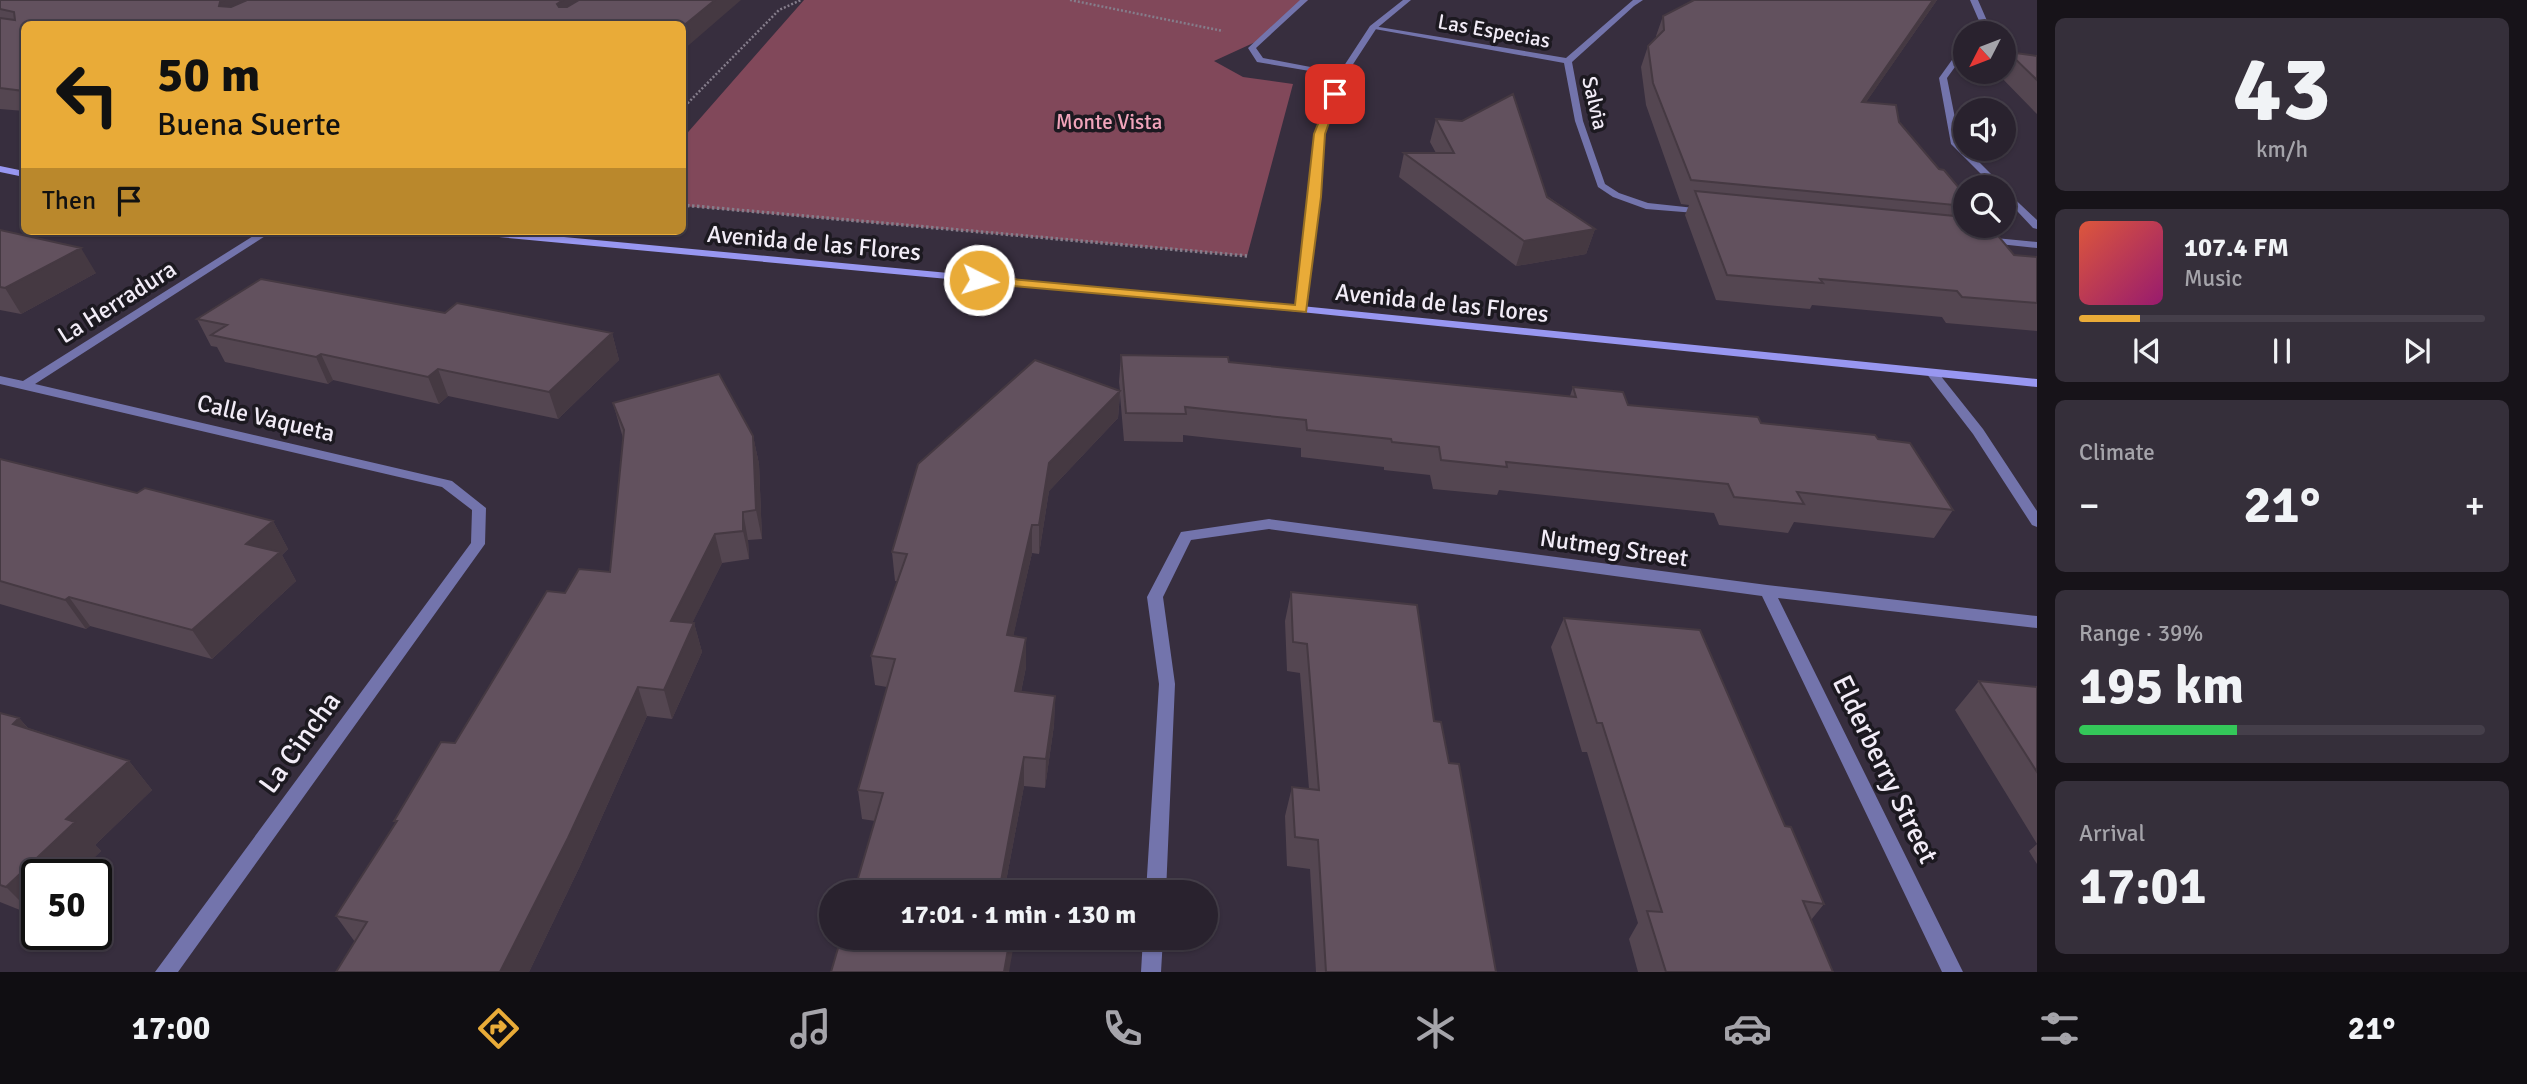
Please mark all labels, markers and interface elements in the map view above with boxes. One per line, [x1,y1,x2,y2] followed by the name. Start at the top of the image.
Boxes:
[1436,8,1552,54] street label: Las Especias
[1953,21,2016,84] north arrow
[1953,21,2016,238] map controls
[2233,33,2331,146] text: 43
[157,45,260,105] text: 50 m
[42,49,133,140] icon: left
[1305,64,1365,124] pin
[1576,74,1614,132] street label: Salvia
[1316,75,1354,113] icon: arrive
[1953,98,2016,161] button: sound
[157,105,341,144] text: Buena Suerte
[1056,109,1162,135] park label: Monte Vista
[2256,135,2308,164] text: km/h
[1953,175,2016,238] button: search
[110,182,148,220] icon: arrive
[42,185,96,217] text: Then
[706,219,922,267] street label: Avenida de las Flores
[2184,232,2289,264] text: 107.4 FM
[942,243,1016,317] position arrow
[52,254,182,350] street label: La Herradura
[2184,264,2242,293] text: Music
[1334,277,1550,329] street label: Avenida de las Flores
[2128,332,2166,370] icon: previous
[2263,332,2301,370] icon: pause
[2398,332,2436,370] icon: next
[194,388,338,448] street label: Calle Vaqueta
[2079,438,2155,467] text: Climate
[2244,473,2320,537] text: 21°
[2079,482,2100,529] text: −
[2464,482,2485,529] text: +
[1538,523,1690,573] street label: Nutmeg Street
[2079,619,2203,648] text: Range · 39%
[2079,654,2244,718] text: 195 km
[1825,670,1945,869] street label: Elderberry Street
[252,685,348,800] street label: La Cincha
[2079,819,2145,848] text: Arrival
[2079,854,2207,918] text: 17:01
[21,859,112,950] speed limit sign: 50
[901,899,1136,931] text: 17:01 · 1 min · 130 m
[474,1004,523,1053] icon: directions
[786,1004,835,1053] icon: music
[1098,1004,1147,1053] icon: phone
[1411,1004,1460,1053] icon: climate
[1723,1004,1772,1053] icon: car
[2035,1004,2084,1053] icon: filters
[132,1009,210,1048] text: 17:00
[2348,1009,2395,1048] text: 21°

